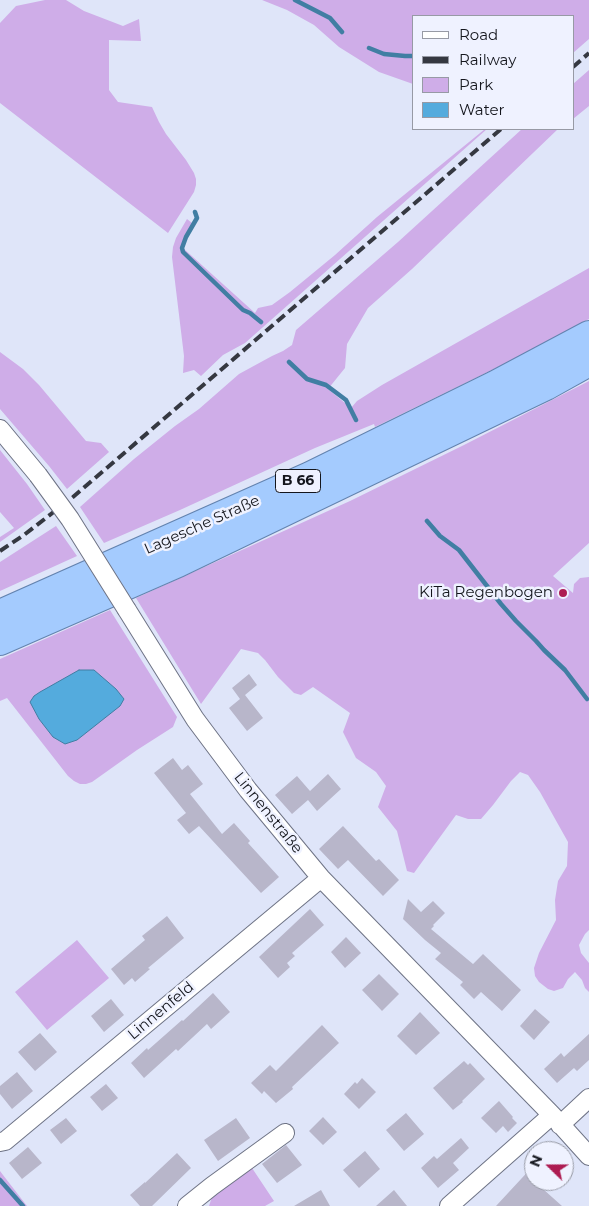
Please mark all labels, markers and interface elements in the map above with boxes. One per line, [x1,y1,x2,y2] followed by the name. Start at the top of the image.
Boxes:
[412,15,574,130] legend
[459,25,498,44] text: Road
[459,50,516,69] text: Railway
[459,75,493,94] text: Park
[459,100,505,119] text: Water
[276,470,320,492] road number: B 66
[141,491,263,559] street label: Lagesche Straße
[419,584,553,602] place label: KiTa Regenbogen
[557,587,569,599] marker: KiTa Regenbogen
[230,769,306,857] street label: Linnenstraße
[124,978,198,1044] street label: Linnenfeld
[524,1141,574,1191] north arrow
[526,1152,546,1169] text: N

